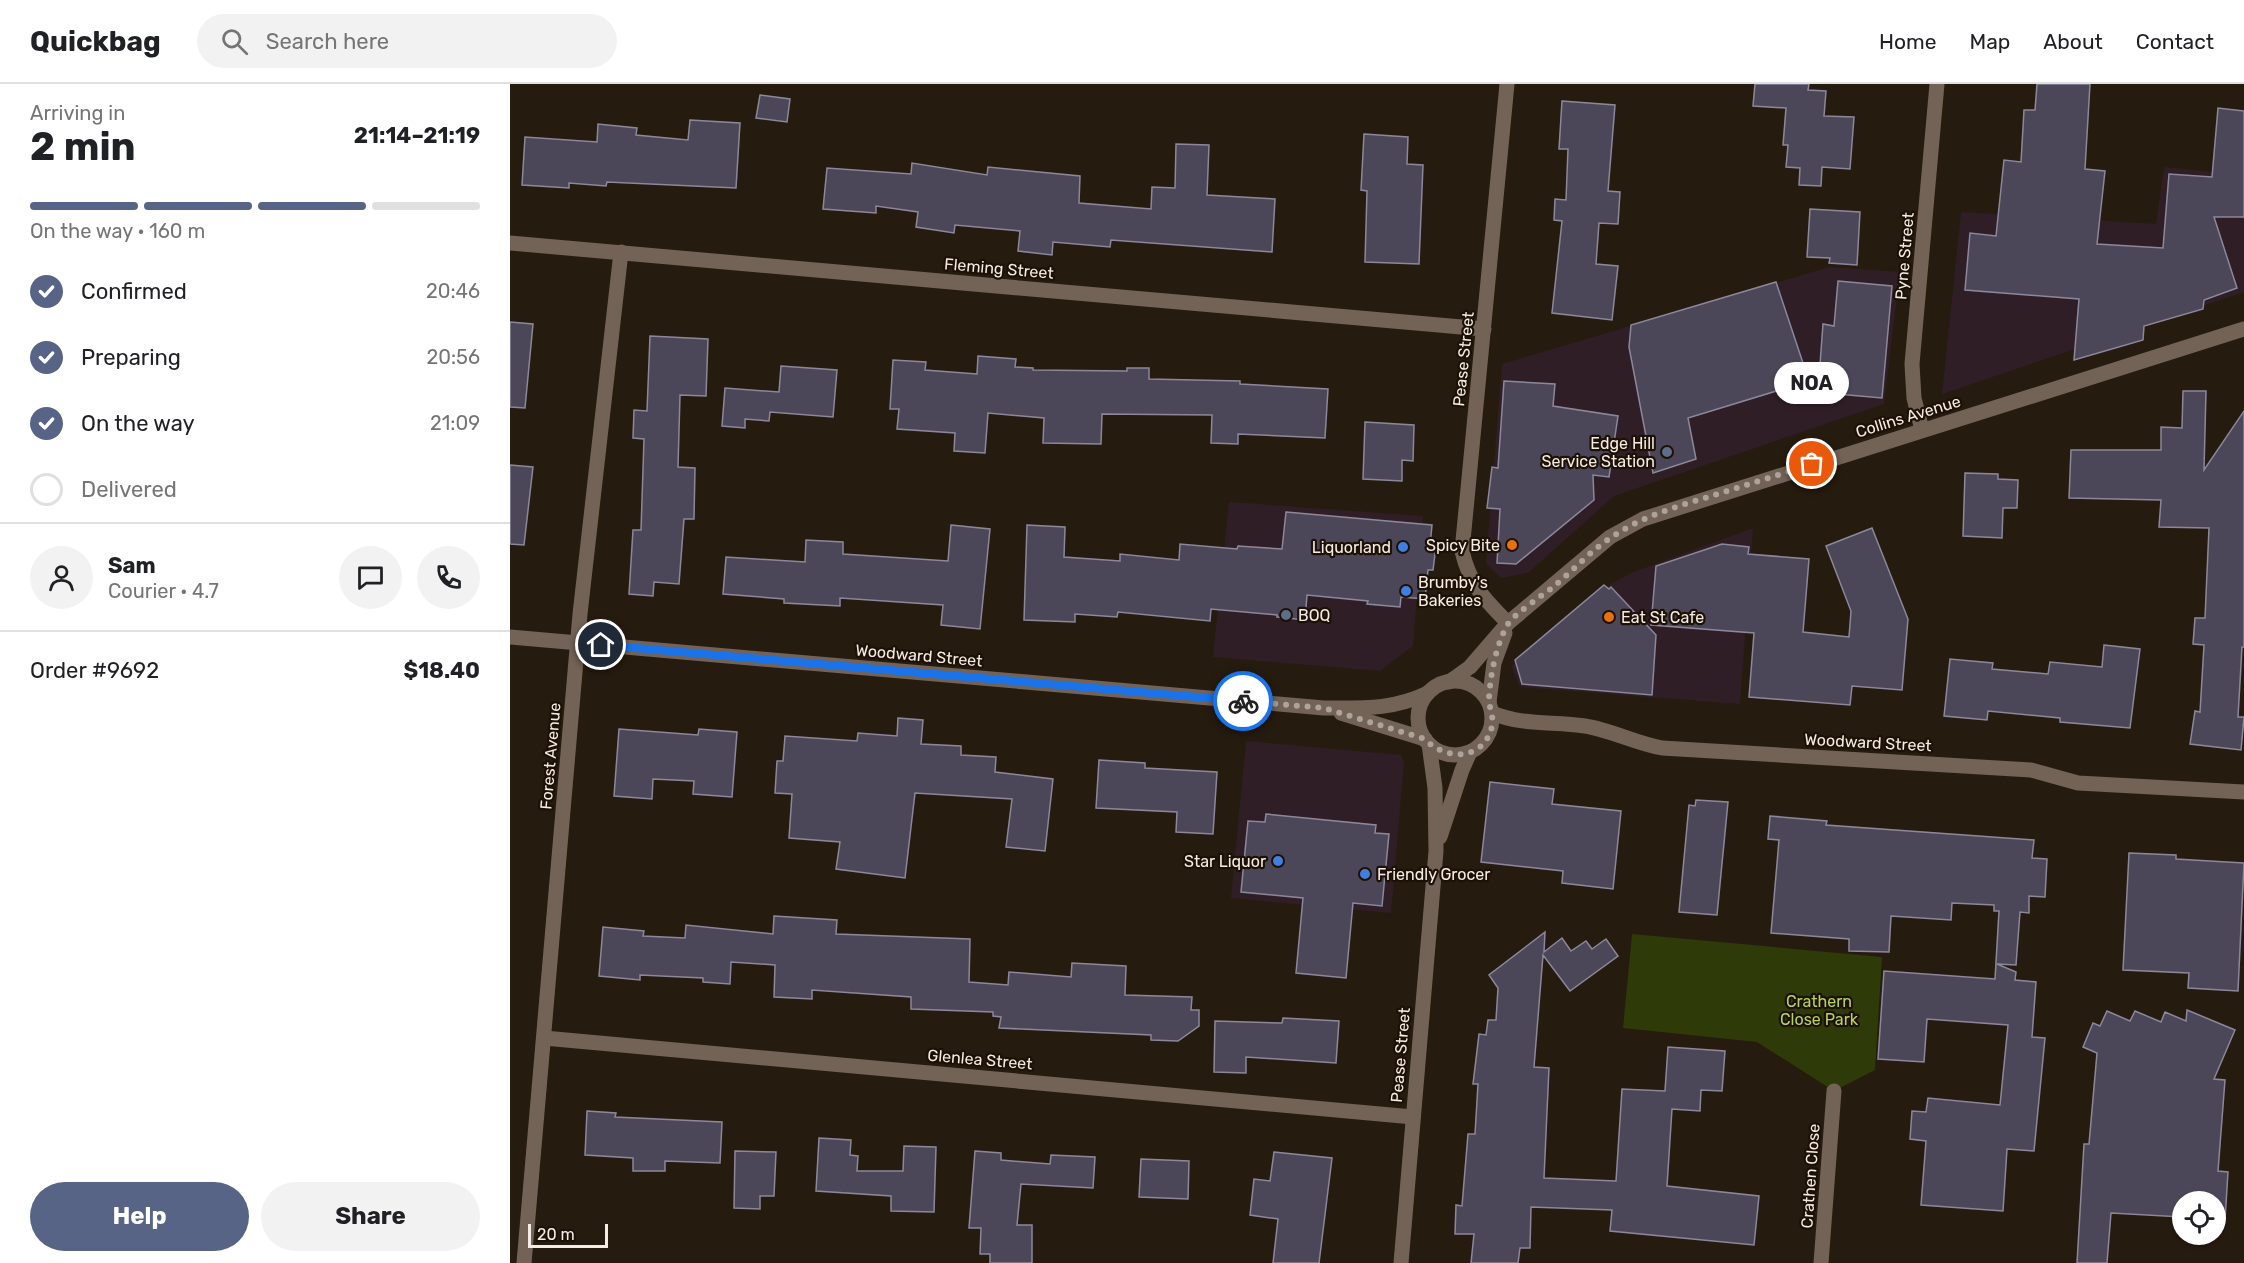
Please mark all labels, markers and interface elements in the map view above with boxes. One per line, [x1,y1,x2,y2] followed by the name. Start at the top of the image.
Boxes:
[197,14,617,68] search box
[30,25,161,58] text: Quickbag
[218,25,251,58] icon: search
[266,28,389,55] text: Search here
[1879,29,1936,54] text: Home
[1969,29,2010,54] text: Map
[2043,29,2103,54] text: About
[2136,29,2214,54] text: Contact
[30,101,125,125] text: Arriving in
[354,122,480,149] text: 21:14–21:19
[30,124,136,170] text: 2 min
[1891,211,1918,301] street label: Pyne Street
[30,219,205,243] text: On the way · 160 m
[943,254,1054,283] street label: Fleming Street
[30,275,63,308] icon: check
[81,278,187,305] text: Confirmed
[426,279,480,303] text: 20:46
[1449,311,1478,407] street label: Pease Street
[30,341,63,374] icon: check
[81,344,181,371] text: Preparing
[427,345,480,369] text: 20:56
[1774,362,1850,404] callout: NOA
[1790,371,1833,395] text: NOA
[1853,391,1963,441] street label: Collins Avenue
[30,407,63,440] icon: check
[81,410,195,437] text: On the way
[430,411,480,435] text: 21:09
[1542,434,1655,471] place label: Edge Hill Service Station
[1786,438,1837,489] pin
[1660,445,1674,459] marker: Edge Hill Service Station
[1795,447,1828,480] icon: bag
[81,476,177,503] text: Delivered
[1426,536,1500,555] place label: Spicy Bite
[1312,538,1391,557] place label: Liquorland
[1505,538,1519,552] marker: Spicy Bite
[1396,540,1410,554] marker: Liquorland
[30,546,93,609] button: person
[339,546,402,609] button: chat
[417,546,480,609] button: phone
[108,552,156,579] text: Sam
[1418,573,1488,610] place label: Brumby's Bakeries
[108,579,219,603] text: Courier · 4.7
[1399,584,1413,598] marker: Brumby's Bakeries
[1298,606,1330,625] place label: BOQ
[1279,608,1293,622] marker: BOQ
[1621,608,1704,627] place label: Eat St Cafe
[1602,610,1616,624] marker: Eat St Cafe
[575,619,626,670] pin
[584,628,617,661] icon: home
[855,640,983,671] street label: Woodward Street
[30,657,159,684] text: Order #9692
[403,657,480,684] text: $18.40
[1213,671,1273,731] courier
[1227,685,1260,718] icon: bike
[536,702,565,810] street label: Forest Avenue
[1804,730,1932,755] street label: Woodward Street
[1184,852,1266,871] place label: Star Liquor
[1271,854,1285,868] marker: Star Liquor
[1377,865,1490,884] place label: Friendly Grocer
[1358,867,1372,881] marker: Friendly Grocer
[1780,992,1859,1029] park label: Crathern Close Park
[1387,1007,1414,1103] street label: Pease Street
[927,1045,1033,1074] street label: Glenlea Street
[1797,1123,1824,1229] street label: Crathen Close
[30,1182,249,1251] button: Help
[261,1182,480,1251] button: Share
[2172,1191,2226,1245] map controls
[2172,1191,2226,1245] button: locate
[528,1221,608,1248] scale bar
[537,1225,575,1244] text: 20 m

